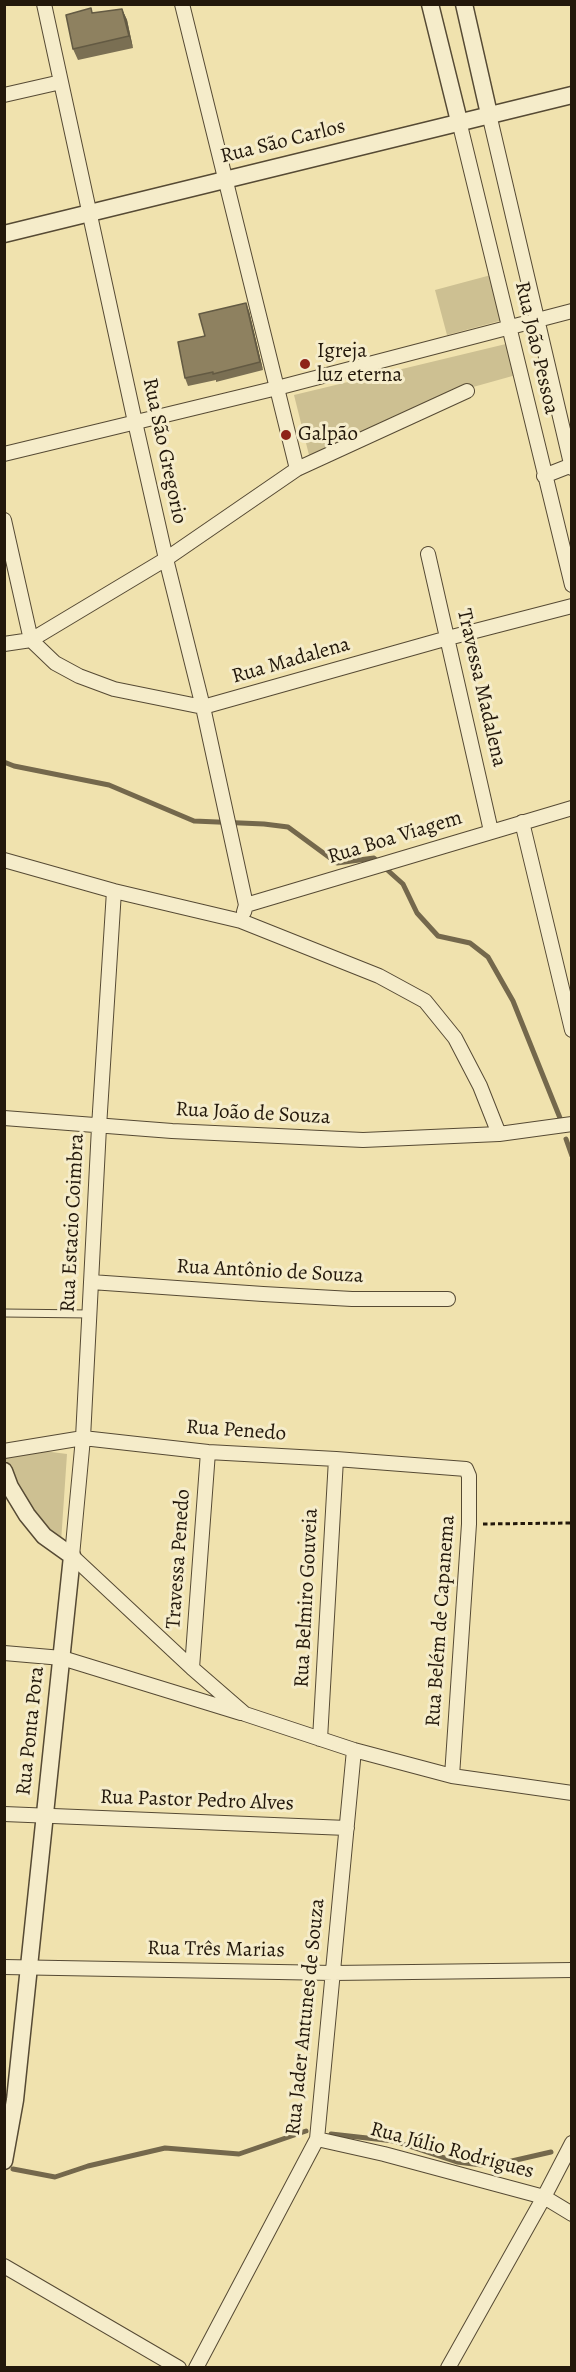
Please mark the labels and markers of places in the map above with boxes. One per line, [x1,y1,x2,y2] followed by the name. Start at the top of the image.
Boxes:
[317,339,402,389] place label: Igreja luz eterna
[298,357,312,371] marker: Igreja luz eterna
[298,422,358,448] place label: Galpão
[279,428,293,442] marker: Galpão

